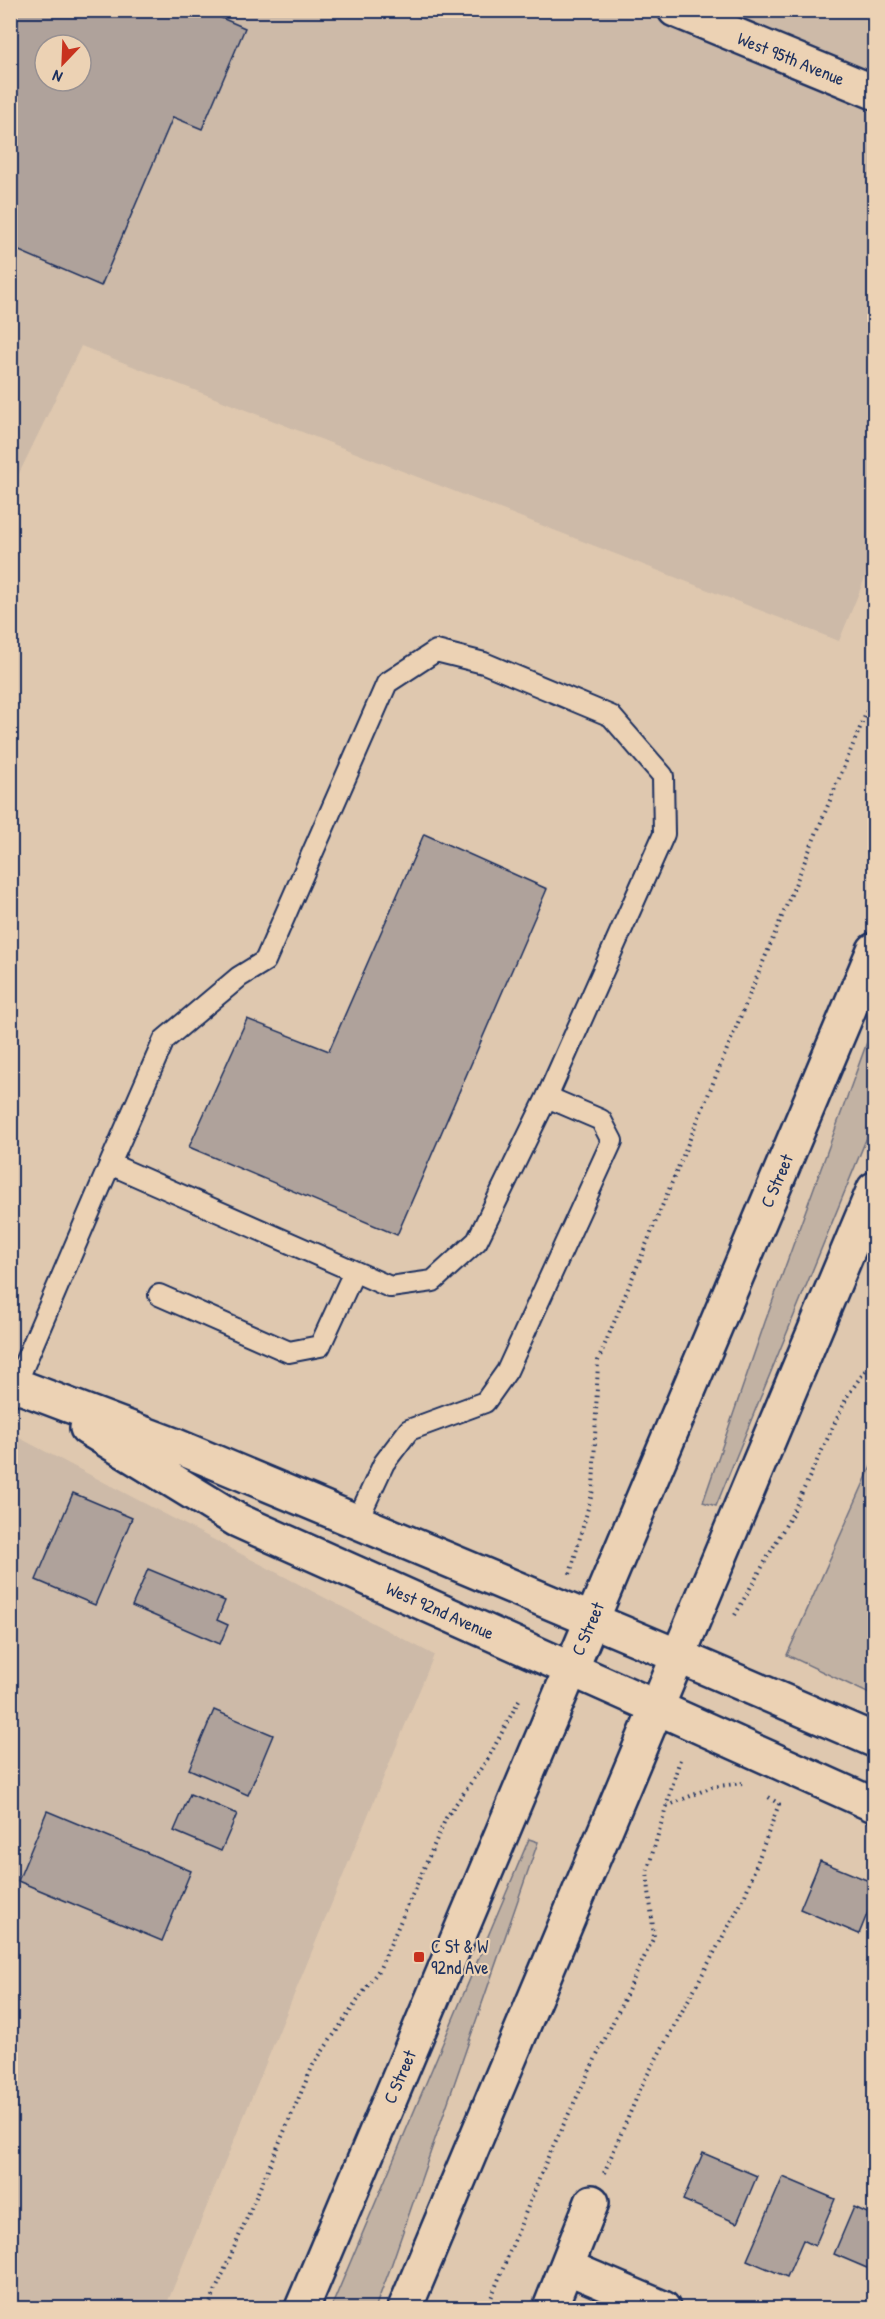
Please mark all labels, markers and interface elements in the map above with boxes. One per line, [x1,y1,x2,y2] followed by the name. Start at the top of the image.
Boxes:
[734,26,848,91] street label: West 95th Avenue
[33,33,93,93] north arrow
[48,65,65,89] text: N
[754,1149,799,1211] street label: C Street
[382,1576,498,1645] street label: West 92nd Avenue
[565,1597,610,1659] street label: C Street
[431,1934,488,1980] place label: C St & W 92nd Ave
[412,1950,426,1964] marker: C St & W 92nd Ave
[377,2045,422,2107] street label: C Street

